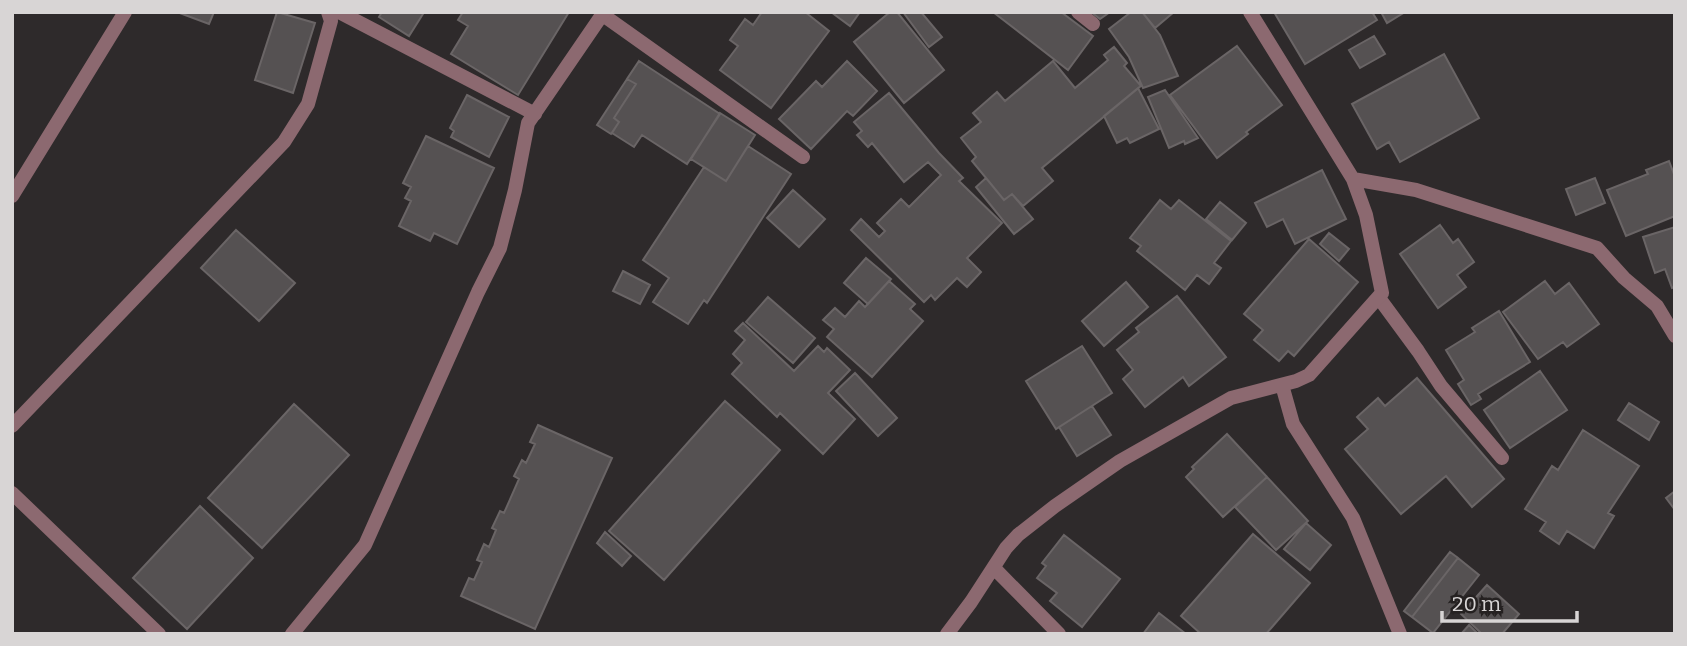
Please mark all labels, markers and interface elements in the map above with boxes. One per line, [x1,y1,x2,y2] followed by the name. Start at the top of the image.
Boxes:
[1442,580,1577,624] scale bar
[1452,591,1501,617] text: 20 m

